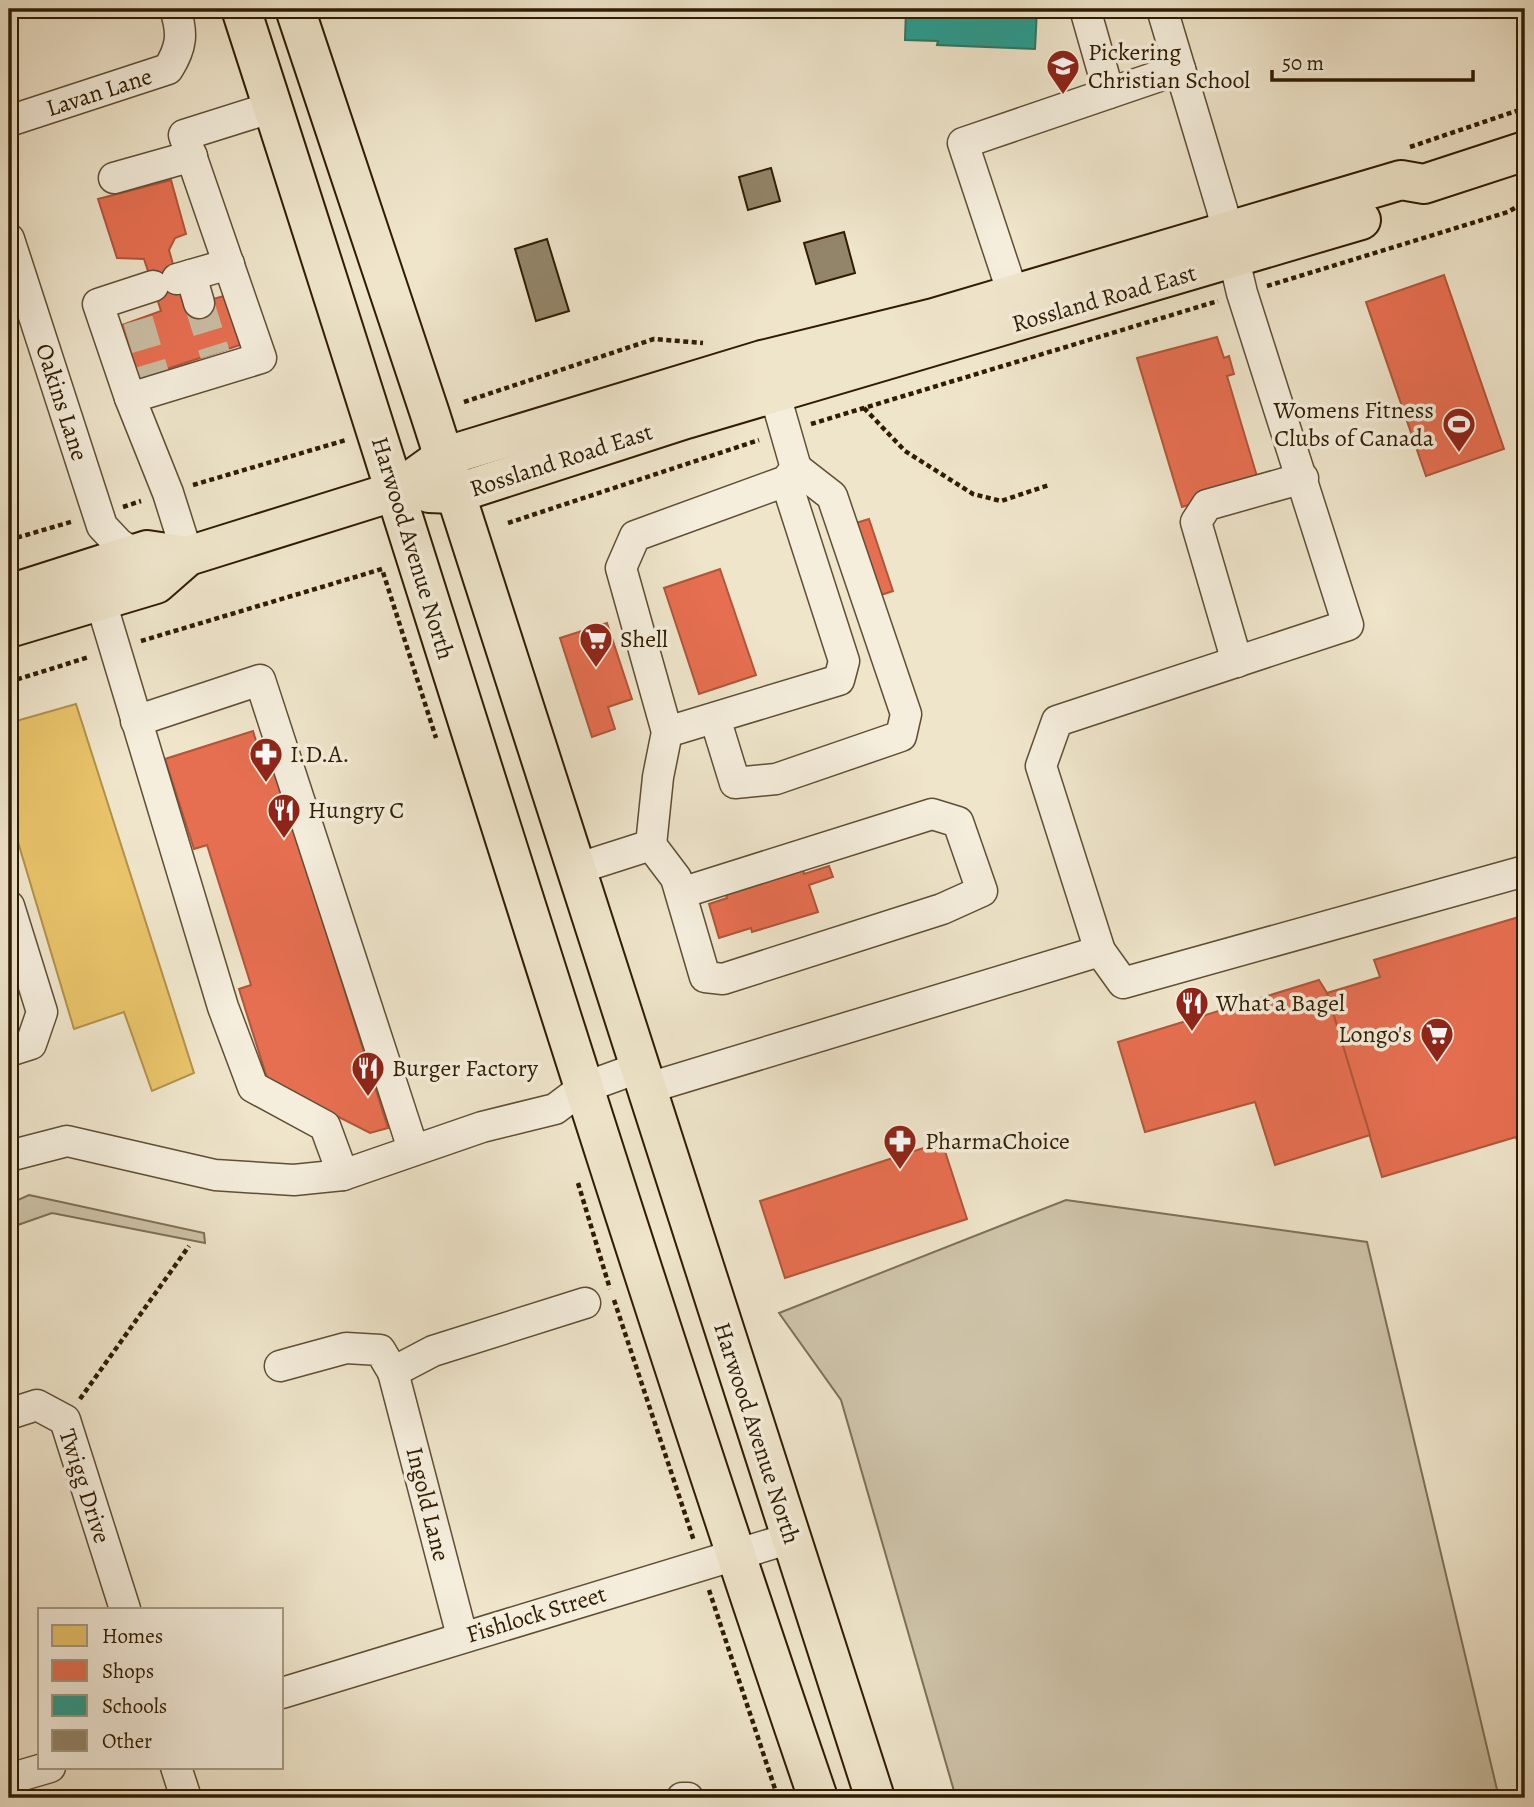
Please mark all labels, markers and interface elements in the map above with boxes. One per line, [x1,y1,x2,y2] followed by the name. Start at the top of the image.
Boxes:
[1088,36,1250,96] place label: Pickering Christian School
[1272,38,1473,82] scale bar
[1044,47,1082,96] school or university icon: Pickering Christian School
[1282,49,1324,77] text: 50 m
[42,60,156,124] street label: Lavan Lane
[1008,256,1200,340] street label: Rossland Road East
[28,339,96,465] street label: Oakins Lane
[1273,394,1435,454] place label: Womens Fitness Clubs of Canada
[1440,405,1478,454] sports icon: Womens Fitness Clubs of Canada
[466,415,656,505] street label: Rossland Road East
[364,433,462,663] street label: Harwood Avenue North
[577,620,615,669] supermarket icon: Shell
[620,623,668,655] place label: Shell
[247,735,285,784] pharmacy icon: I.D.A.
[290,738,350,770] place label: I.D.A.
[265,791,303,840] restaurant icon: Hungry C
[308,794,404,826] place label: Hungry C
[1173,984,1211,1033] restaurant icon: What a Bagel
[1215,987,1345,1019] place label: What a Bagel
[1418,1015,1456,1064] supermarket icon: Longo's
[1338,1018,1412,1050] place label: Longo's
[349,1049,387,1098] restaurant icon: Burger Factory
[392,1052,538,1084] place label: Burger Factory
[881,1122,919,1171] pharmacy icon: PharmaChoice
[925,1125,1070,1157] place label: PharmaChoice
[706,1318,808,1548] street label: Harwood Avenue North
[52,1425,118,1547] street label: Twigg Drive
[398,1444,458,1564] street label: Ingold Lane
[462,1578,610,1650] street label: Fishlock Street
[38,1608,284,1769] legend
[102,1622,163,1650] text: Homes
[102,1657,154,1685] text: Shops
[102,1692,167,1720] text: Schools
[102,1727,152,1755] text: Other

